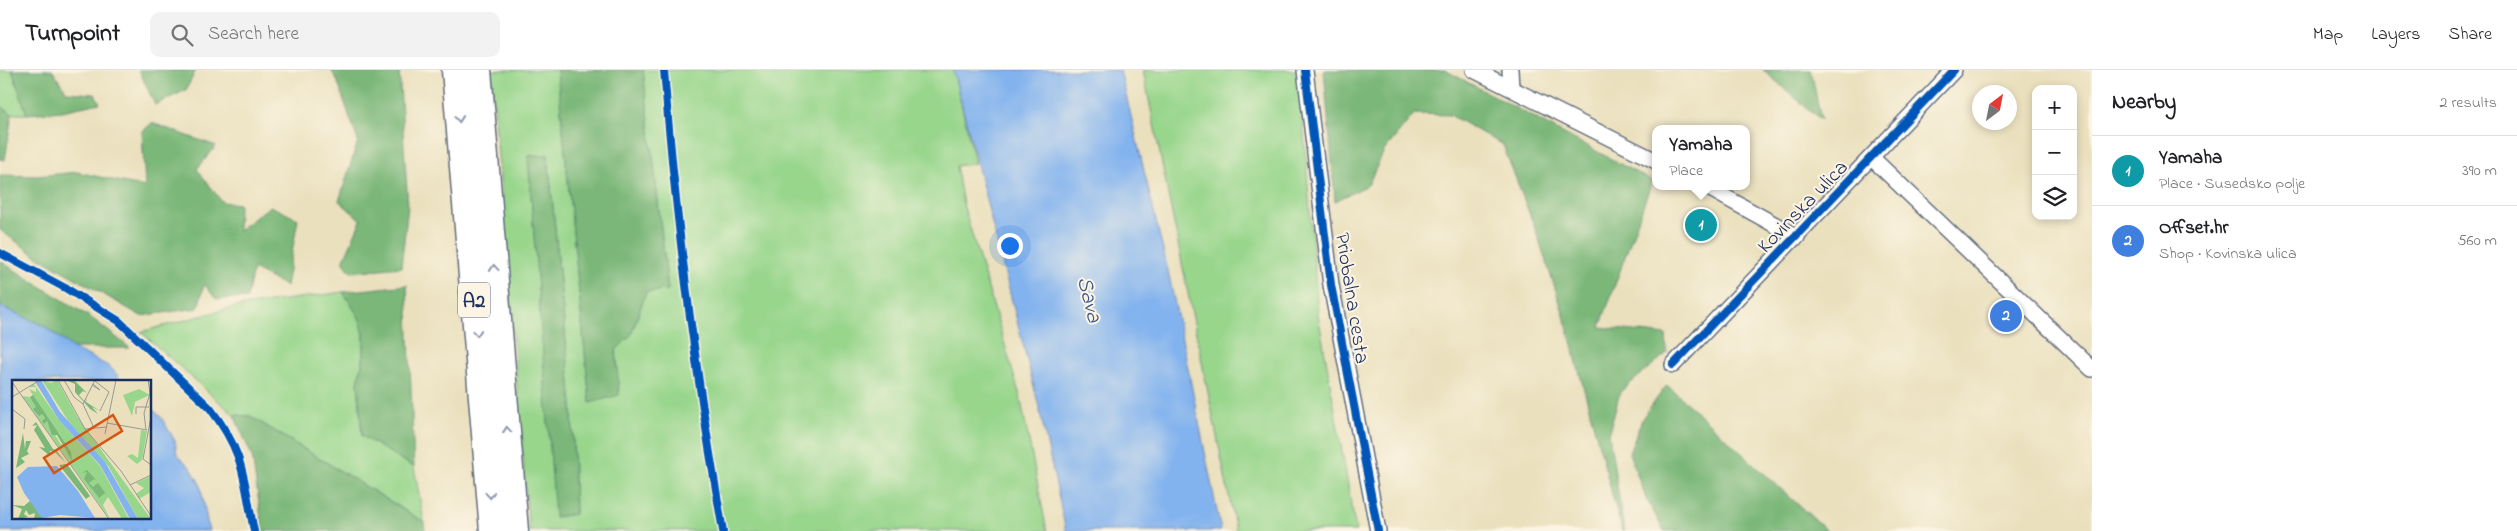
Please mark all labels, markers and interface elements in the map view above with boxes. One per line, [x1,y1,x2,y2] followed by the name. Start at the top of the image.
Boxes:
[150,12,500,57] search box
[25,17,120,52] text: Turnpoint
[168,21,196,49] icon: search
[208,21,299,48] text: Search here
[2313,22,2343,48] text: Map
[2371,22,2421,48] text: Layers
[2449,22,2492,48] text: Share
[1972,85,2017,130] north arrow
[2032,85,2077,220] map controls
[2032,85,2077,130] button: +
[2112,88,2176,118] text: Nearby
[2439,91,2497,115] text: 2 results
[453,115,464,123] one-way arrow
[1652,125,1750,190] popup
[2032,130,2077,175] button: −
[1669,132,1733,159] text: Yamaha
[2159,145,2222,172] text: Yamaha
[1751,154,1856,261] street label: Kovinska ulica
[1669,159,1703,183] text: Place
[2125,159,2131,183] text: 1
[2462,159,2497,183] text: 390 m
[2159,172,2305,196] text: Place · Susedsko polje
[2032,175,2077,220] button: layers
[1685,206,1717,244] pin: 1
[2159,215,2228,242] text: Offset.hr
[2124,229,2132,253] text: 2
[2457,229,2497,253] text: 560 m
[1326,231,1376,366] street label: Priobalna cesta
[997,233,1023,259] your location
[2159,242,2297,266] text: Shop · Kovinska ulica
[489,264,500,272] one-way arrow
[1067,273,1109,327] water label: Sava
[458,282,490,318] road number: A2
[1990,297,2022,335] pin: 2
[471,329,482,337] one-way arrow
[12,380,151,518] inset map
[502,426,513,434] one-way arrow
[484,491,495,499] one-way arrow

